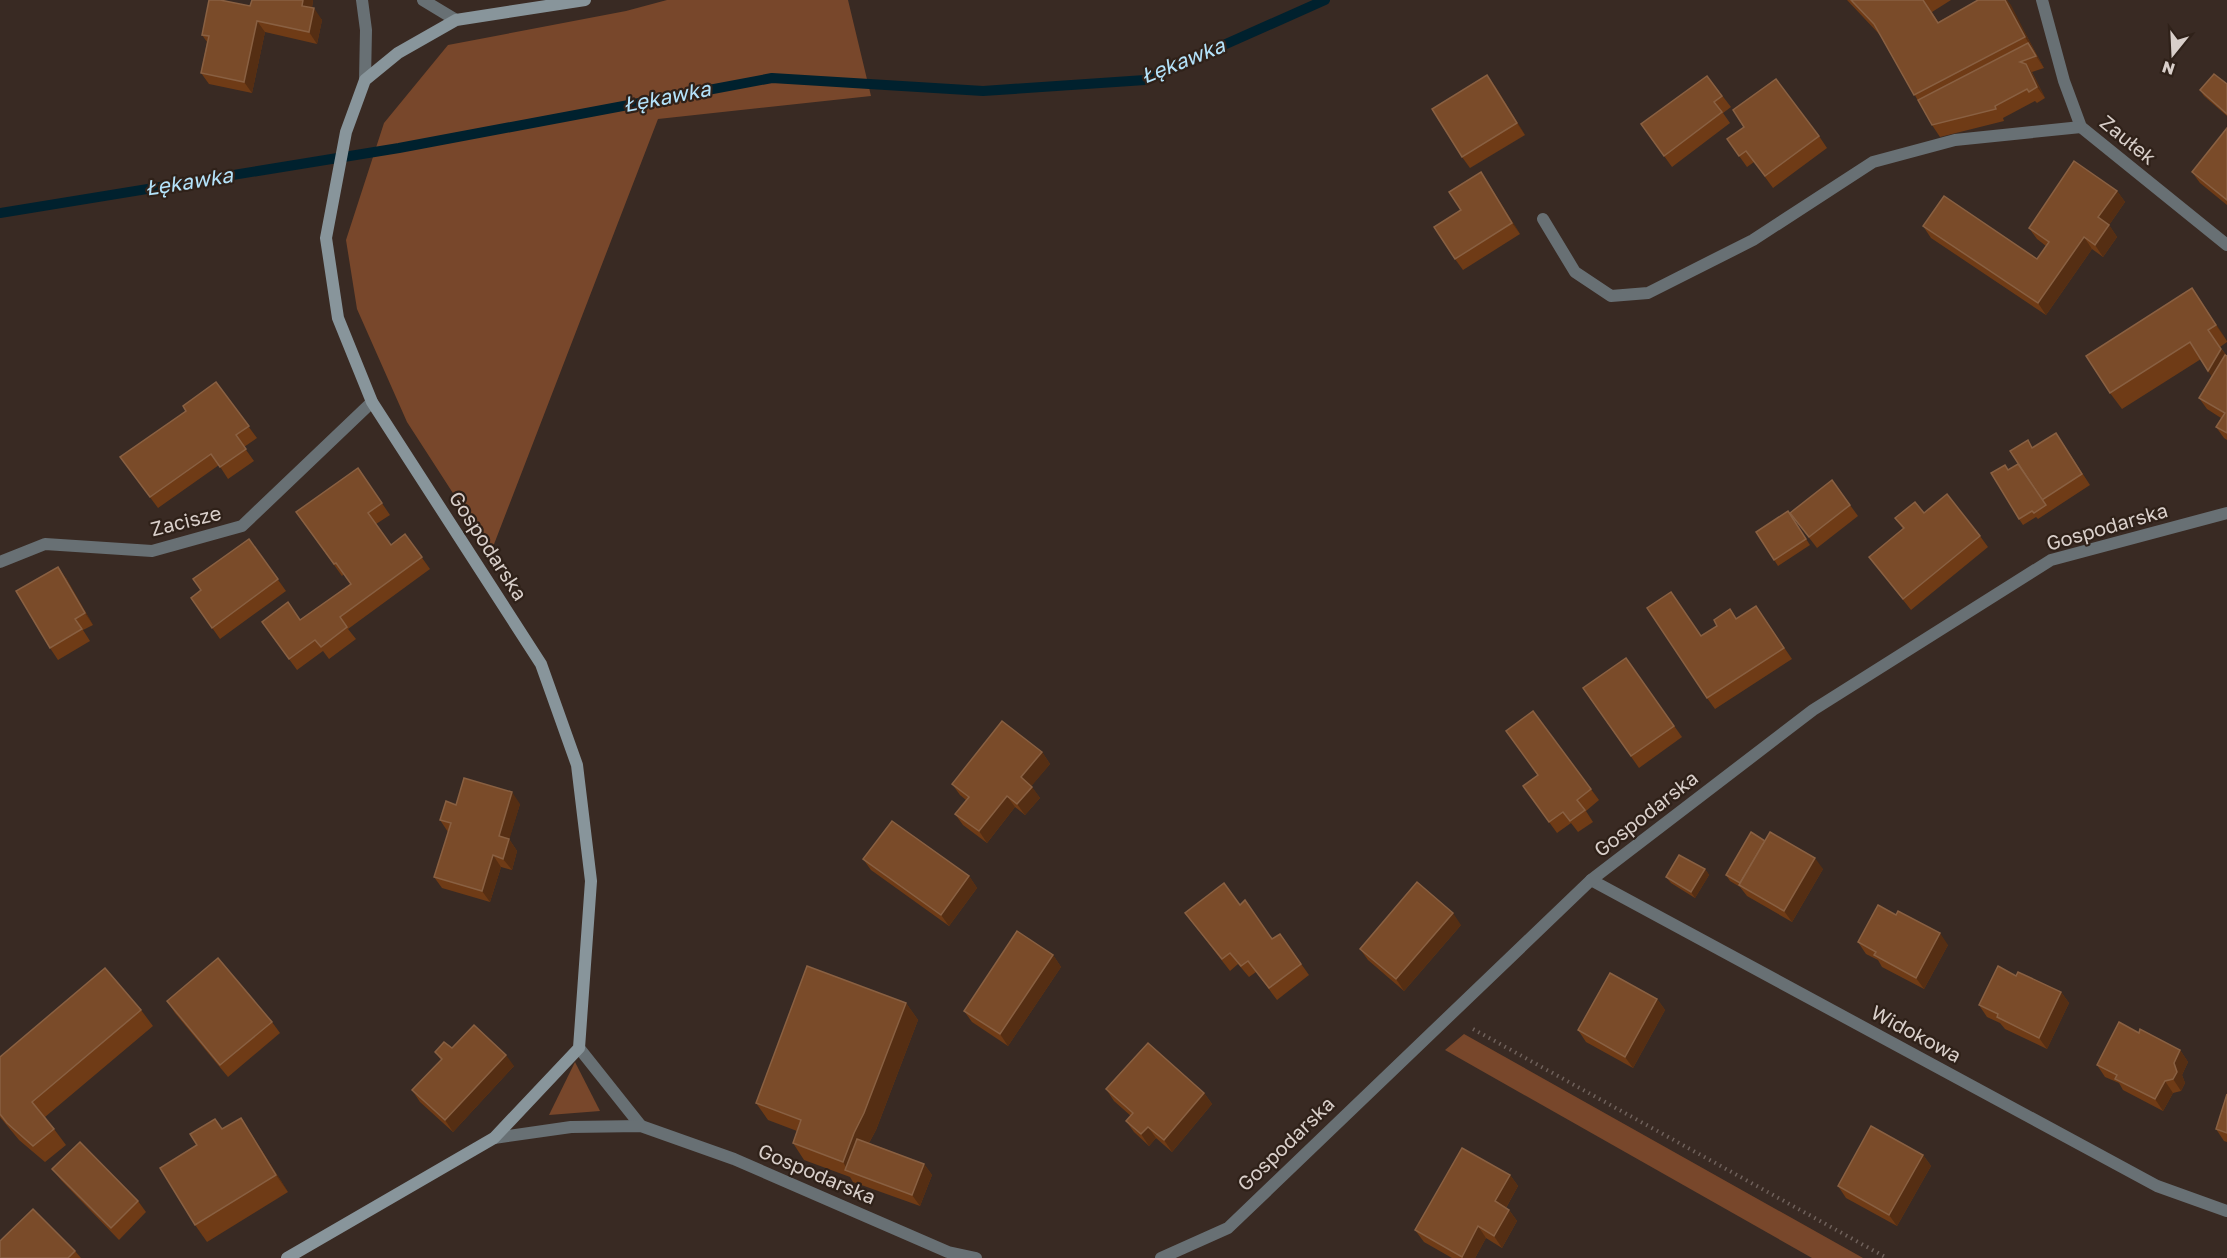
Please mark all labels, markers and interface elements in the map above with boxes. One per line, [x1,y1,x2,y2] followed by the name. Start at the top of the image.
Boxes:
[2143,24,2203,84] north arrow
[1137,31,1229,89] water label: Łękawka
[2159,57,2177,80] text: N
[621,75,714,117] water label: Łękawka
[2096,109,2161,169] street label: Zaułek
[143,161,236,201] water label: Łękawka
[445,486,533,605] street label: Gospodarska
[2043,497,2170,555] street label: Gospodarska
[148,500,224,540] street label: Zacisze
[1589,765,1702,861] street label: Gospodarska
[1867,999,1966,1067] street label: Widokowa
[1232,1091,1339,1195] street label: Gospodarska
[755,1138,880,1209] street label: Gospodarska

